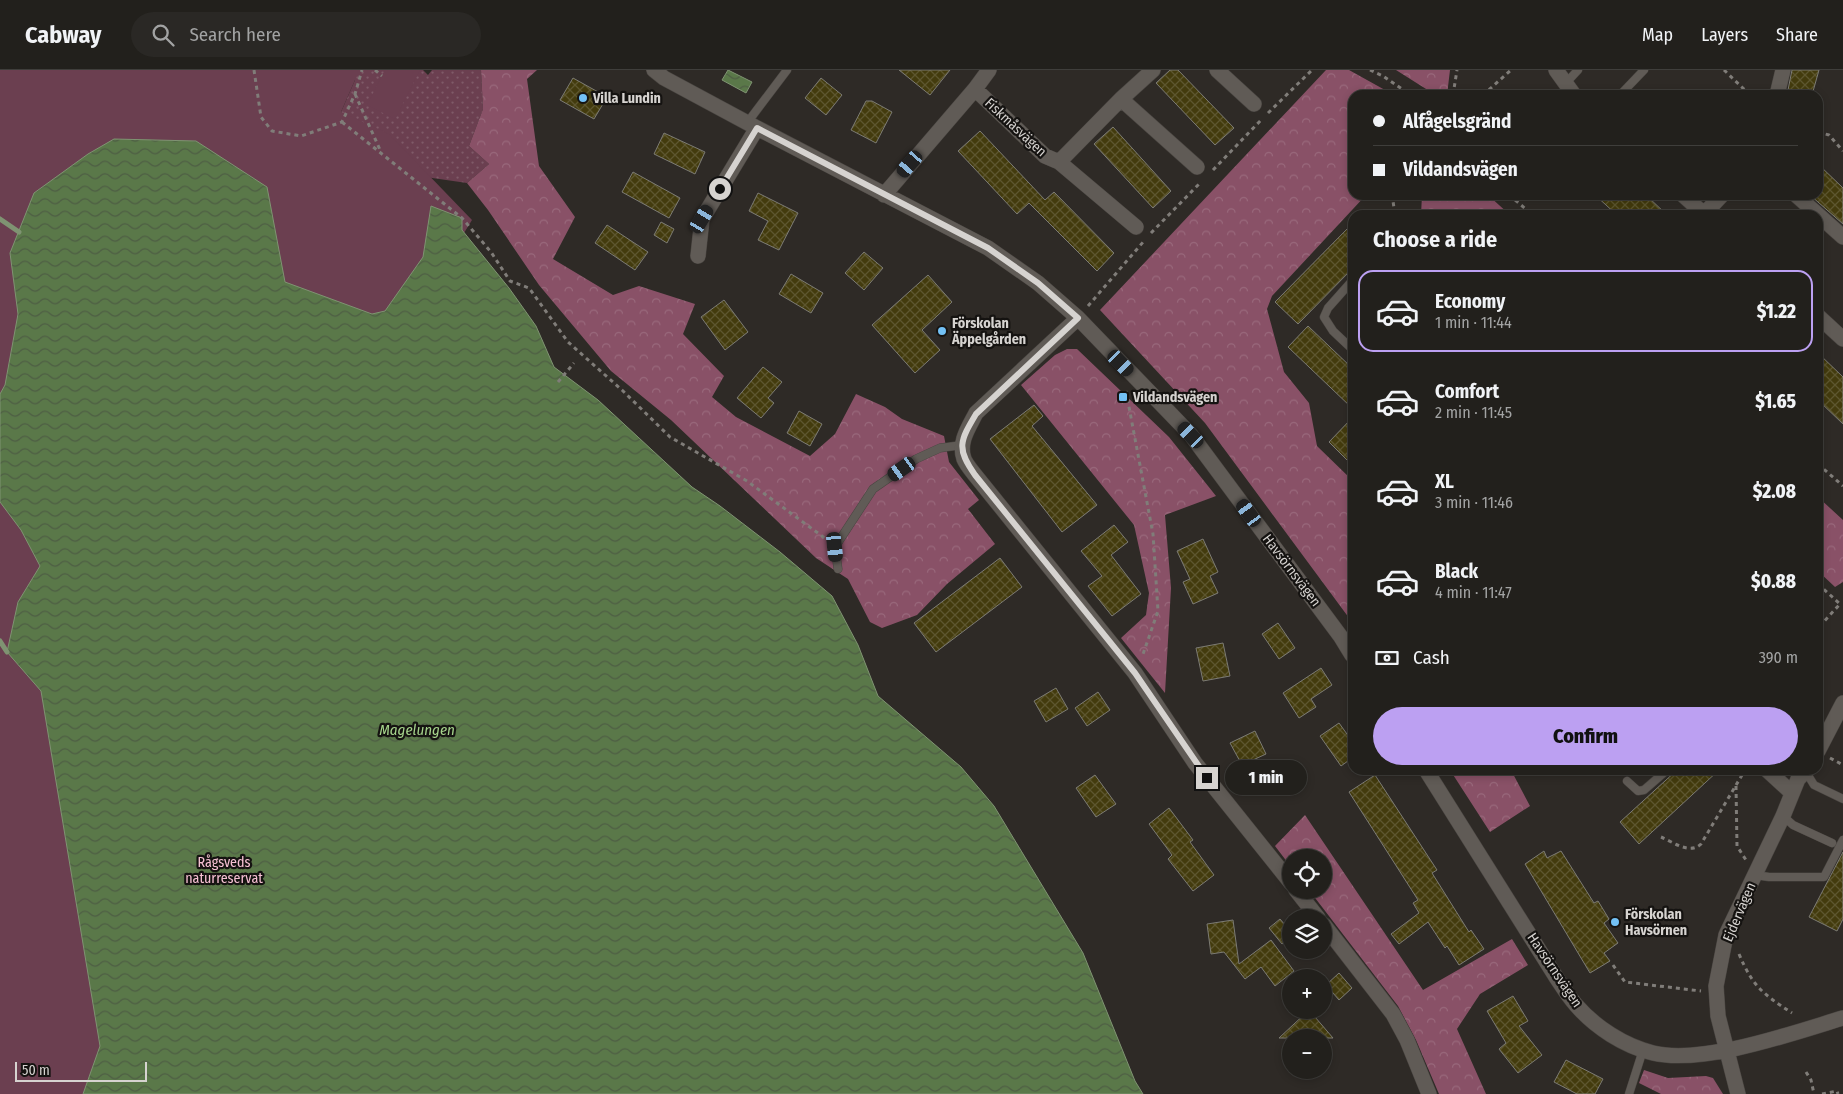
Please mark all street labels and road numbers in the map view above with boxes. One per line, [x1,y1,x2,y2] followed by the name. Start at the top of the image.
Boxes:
[981,94,1050,160] street label: Fiskmåsvägen
[1259,531,1324,610] street label: Havsörnsvägen
[1719,880,1760,944] street label: Ejdervägen
[1523,930,1586,1011] street label: Havsörnsvägen

